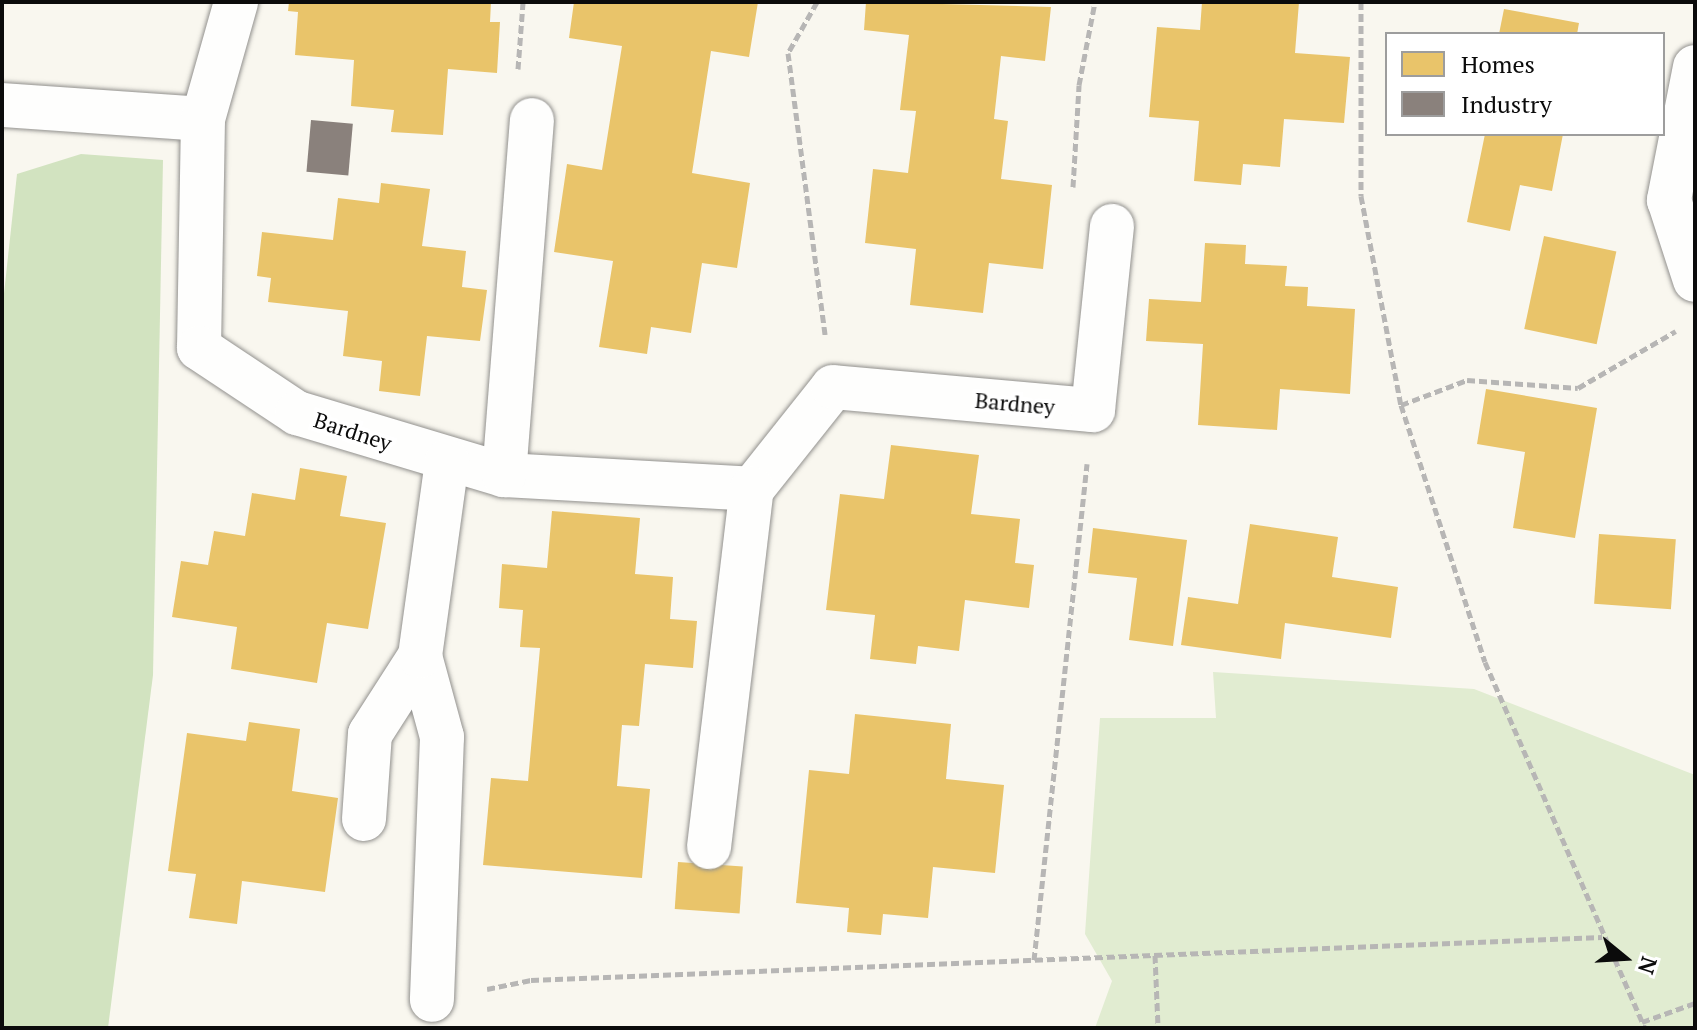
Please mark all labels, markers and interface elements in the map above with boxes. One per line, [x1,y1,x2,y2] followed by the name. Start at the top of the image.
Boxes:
[1385,32,1665,136] legend
[1461,48,1535,80] text: Homes
[1461,88,1552,120] text: Industry
[974,386,1056,420] street label: Bardney
[311,406,395,456] street label: Bardney
[1585,918,1665,998] north arrow
[1632,953,1665,978] text: N

